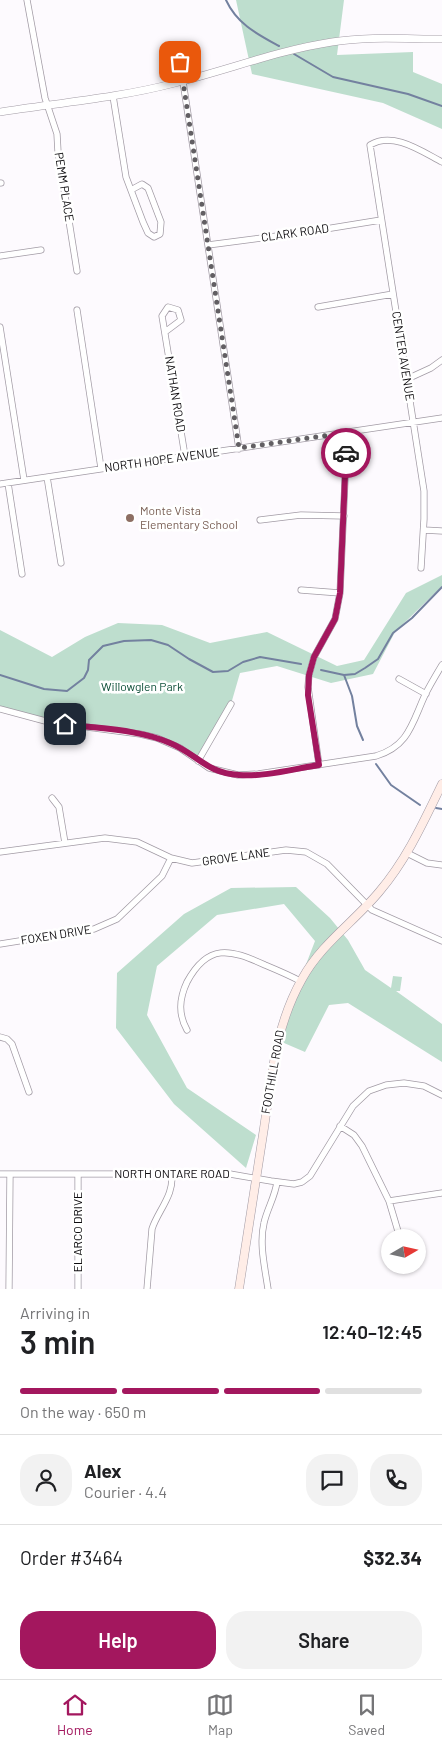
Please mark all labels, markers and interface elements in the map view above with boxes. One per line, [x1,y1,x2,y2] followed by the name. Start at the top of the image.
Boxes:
[159,41,201,83] pin
[166,48,194,76] icon: bag
[53,151,77,223] street label: PEMM PLACE
[260,220,330,244] street label: CLARK ROAD
[390,310,418,402] street label: CENTER AVENUE
[163,355,189,433] street label: NATHAN ROAD
[321,428,371,478] courier
[332,439,360,467] icon: car
[103,444,220,474] street label: NORTH HOPE AVENUE
[140,503,238,531] place label: Monte Vista Elementary School
[124,512,136,524] marker: Monte Vista Elementary School
[101,679,183,693] park label: Willowglen Park
[44,703,86,745] pin
[51,710,79,738] icon: home
[201,844,271,868] street label: GROVE LANE
[20,922,92,946] street label: FOXEN DRIVE
[258,1029,286,1115] street label: FOOTHILL ROAD
[114,1166,230,1180] street label: NORTH ONTARE ROAD
[70,1192,84,1272] street label: EL ARCO DRIVE
[381,1229,426,1274] north arrow
[381,1229,426,1274] map controls
[20,1303,90,1322] text: Arriving in
[322,1320,422,1343] text: 12:40–12:45
[20,1322,96,1360] text: 3 min
[20,1402,146,1421] text: On the way · 650 m
[20,1454,72,1506] button: person
[306,1454,358,1506] button: chat
[370,1454,422,1506] button: phone
[84,1459,122,1482] text: Alex
[84,1482,167,1501] text: Courier · 4.4
[20,1546,123,1569] text: Order #3464
[363,1546,422,1569] text: $32.34
[20,1611,216,1669] button: Help
[226,1611,422,1669] button: Share
[57,1691,93,1738] tab: Home
[206,1691,234,1738] tab: Map
[348,1691,385,1738] tab: Saved

